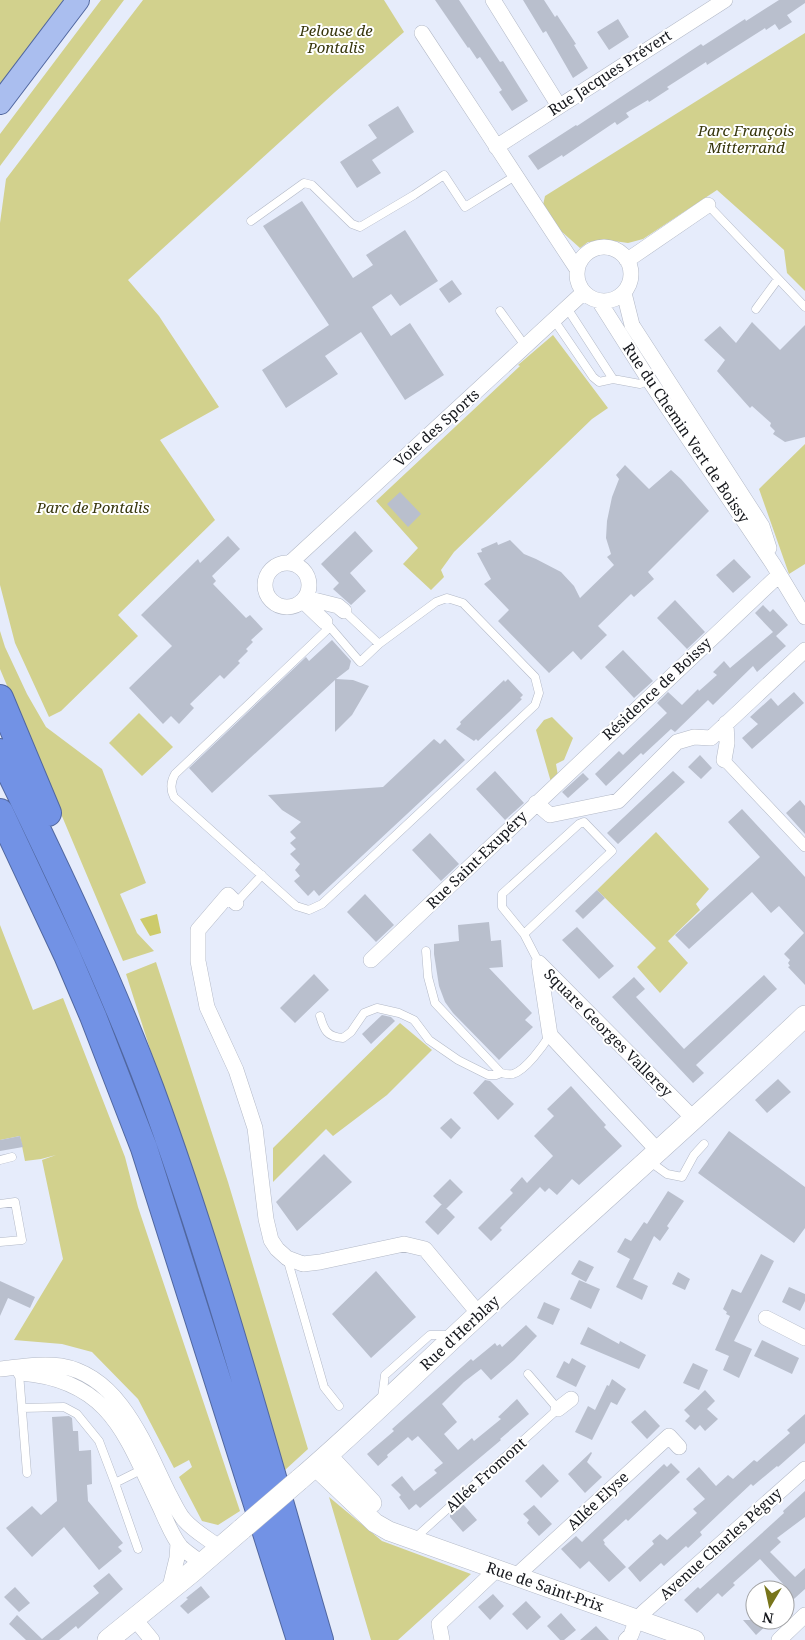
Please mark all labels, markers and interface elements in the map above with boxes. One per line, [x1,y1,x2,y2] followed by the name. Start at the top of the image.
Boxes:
[298,20,373,57] park label: Pelouse de Pontalis
[544,25,675,120] street label: Rue Jacques Prévert
[697,120,794,157] park label: Parc François Mitterrand
[619,338,755,527] street label: Rue du Chemin Vert de Boissy
[390,384,483,471] street label: Voie des Sports
[35,497,150,517] park label: Parc de Pontalis
[598,632,715,744] street label: Résidence de Boissy
[422,806,531,913] street label: Rue Saint-Exupéry
[540,964,678,1101] street label: Square Georges Vallerey
[415,1290,504,1374] street label: Rue d'Herblay
[441,1433,530,1516] street label: Allée Fromont
[562,1467,632,1534] street label: Allée Elyse
[655,1483,786,1604] street label: Avenue Charles Péguy
[484,1557,607,1616] street label: Rue de Saint-Prix
[745,1580,795,1630] north arrow
[761,1608,775,1629] text: N

